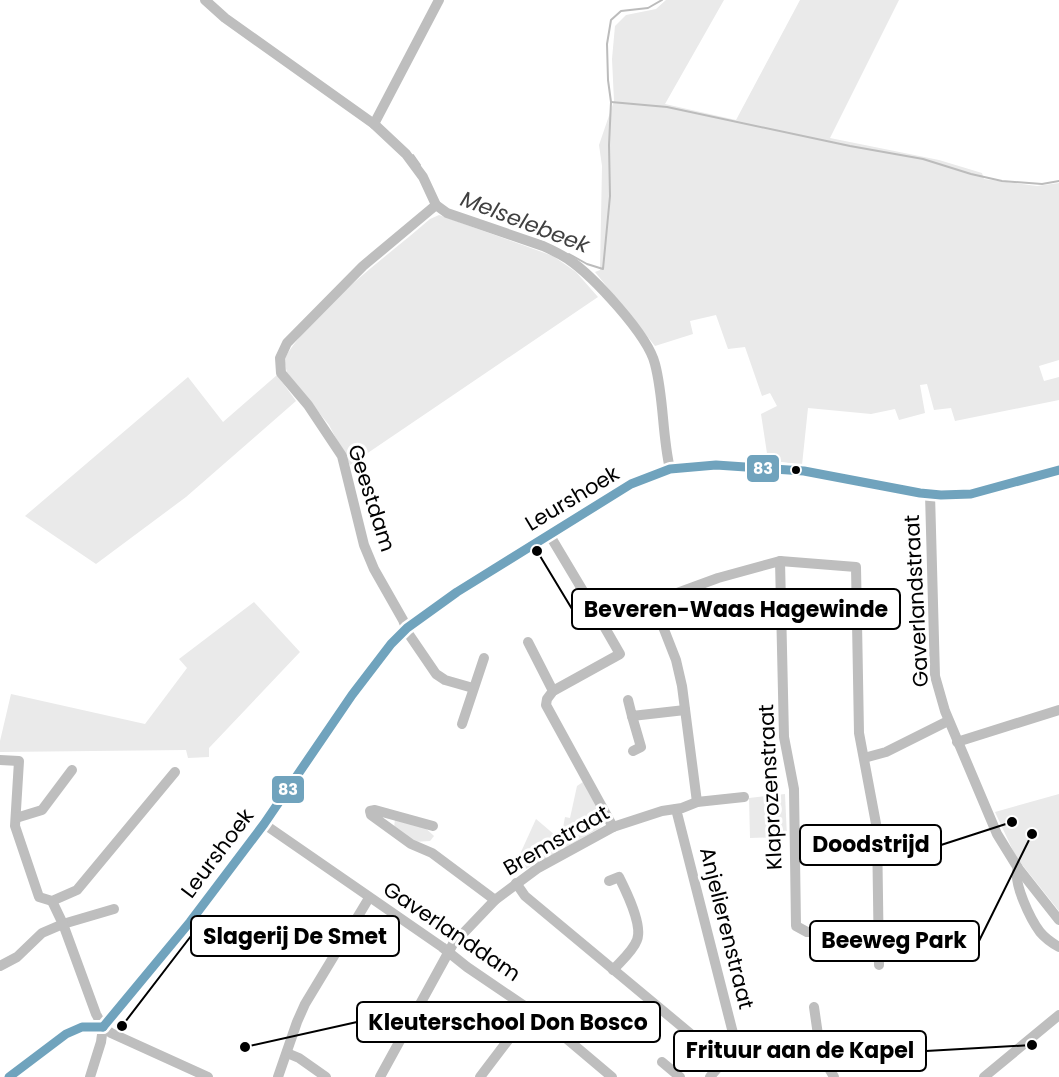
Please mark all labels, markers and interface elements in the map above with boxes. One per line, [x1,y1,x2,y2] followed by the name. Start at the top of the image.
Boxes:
[456,183,595,261] water label: Melselebeek
[341,441,403,555] street label: Geestdam
[746,454,780,483] line badge: 83
[753,457,773,480] text: 83
[520,458,625,537] street label: Leurshoek
[790,464,802,476] unlabelled marker
[897,514,935,688] street label: Gaverlandstraat
[572,589,900,629] callout: Beveren-Waas Hagewinde
[584,594,888,625] text: Beveren-Waas Hagewinde
[751,703,789,871] street label: Klaprozenstraat
[271,775,305,804] line badge: 83
[278,778,298,801] text: 83
[498,798,614,882] street label: Bremstraat
[174,802,260,904] street label: Leurshoek
[800,825,941,865] callout: Doodstrijd
[812,829,930,860] text: Doodstrijd
[693,844,761,1012] street label: Anjelierenstraat
[377,874,527,988] street label: Gaverlanddam
[191,916,399,956] callout: Slagerij De Smet
[203,921,387,952] text: Slagerij De Smet
[810,921,979,961] callout: Beeweg Park
[821,925,967,956] text: Beeweg Park
[357,1002,660,1042] callout: Kleuterschool Don Bosco
[368,1007,648,1038] text: Kleuterschool Don Bosco
[674,1031,926,1071] callout: Frituur aan de Kapel
[686,1035,914,1066] text: Frituur aan de Kapel

